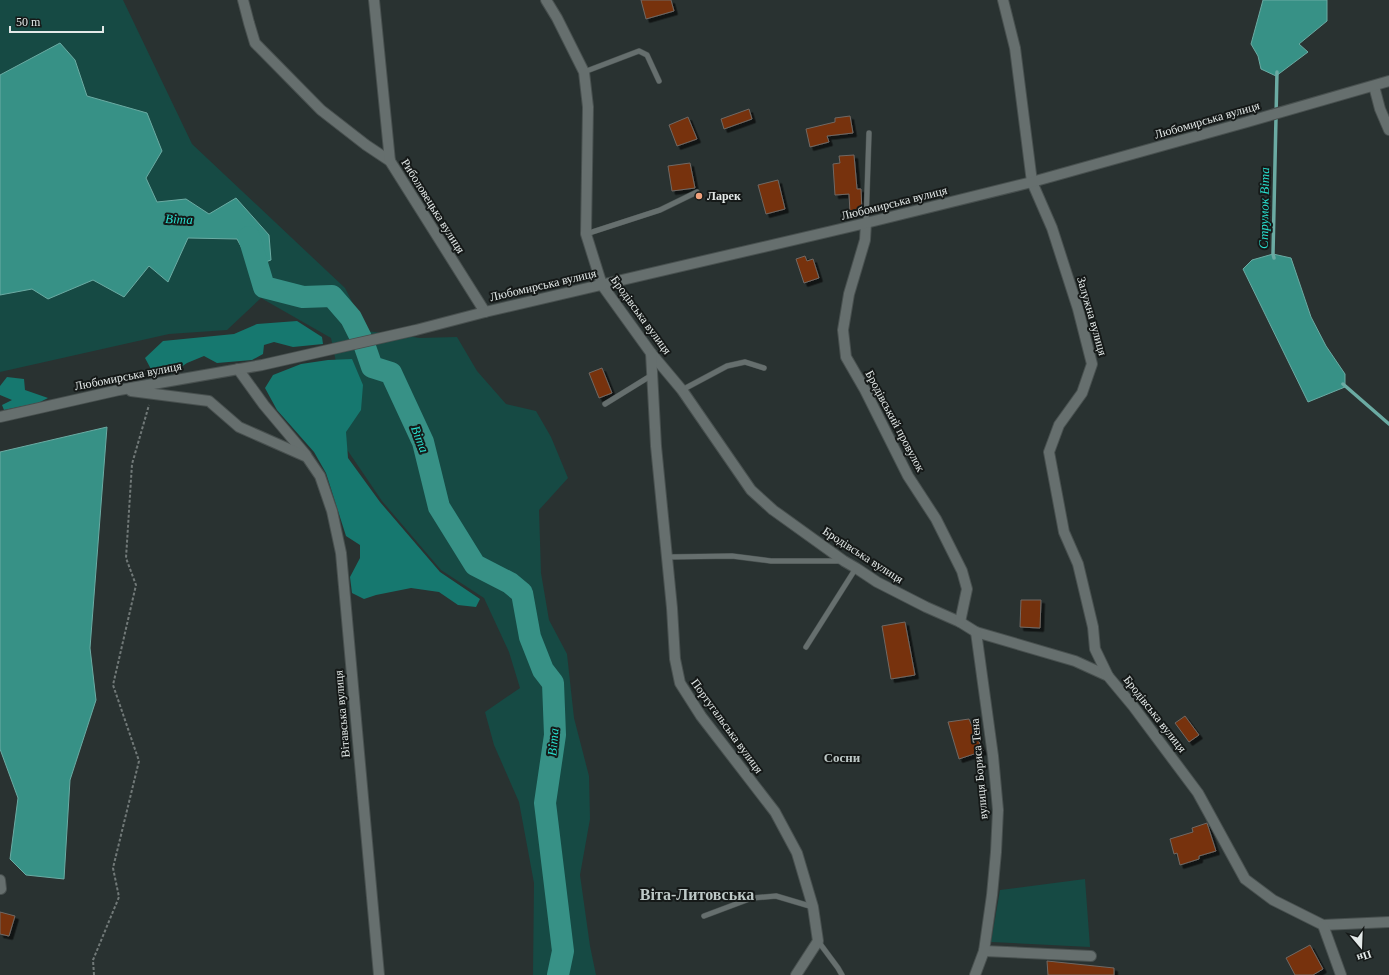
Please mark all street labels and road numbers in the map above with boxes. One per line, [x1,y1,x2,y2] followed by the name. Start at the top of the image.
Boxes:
[1153,98,1262,142] street label: Любомирська вулиця
[398,156,468,256] street label: Риболовецька вулиця
[839,183,949,223] street label: Любомирська вулиця
[488,266,598,304] street label: Любомирська вулиця
[608,273,674,357] street label: Бродівська вулиця
[1074,275,1110,358] street label: Залужна вулиця
[73,359,183,393] street label: Любомирська вулиця
[862,368,928,474] street label: Бродівський провулок
[820,524,906,587] street label: Бродівська вулиця
[331,669,353,758] street label: Вітавська вулиця
[1121,673,1190,756] street label: Бродівська вулиця
[688,676,766,776] street label: Португальська вулиця
[968,717,990,820] street label: вулиця Бориса Тена

